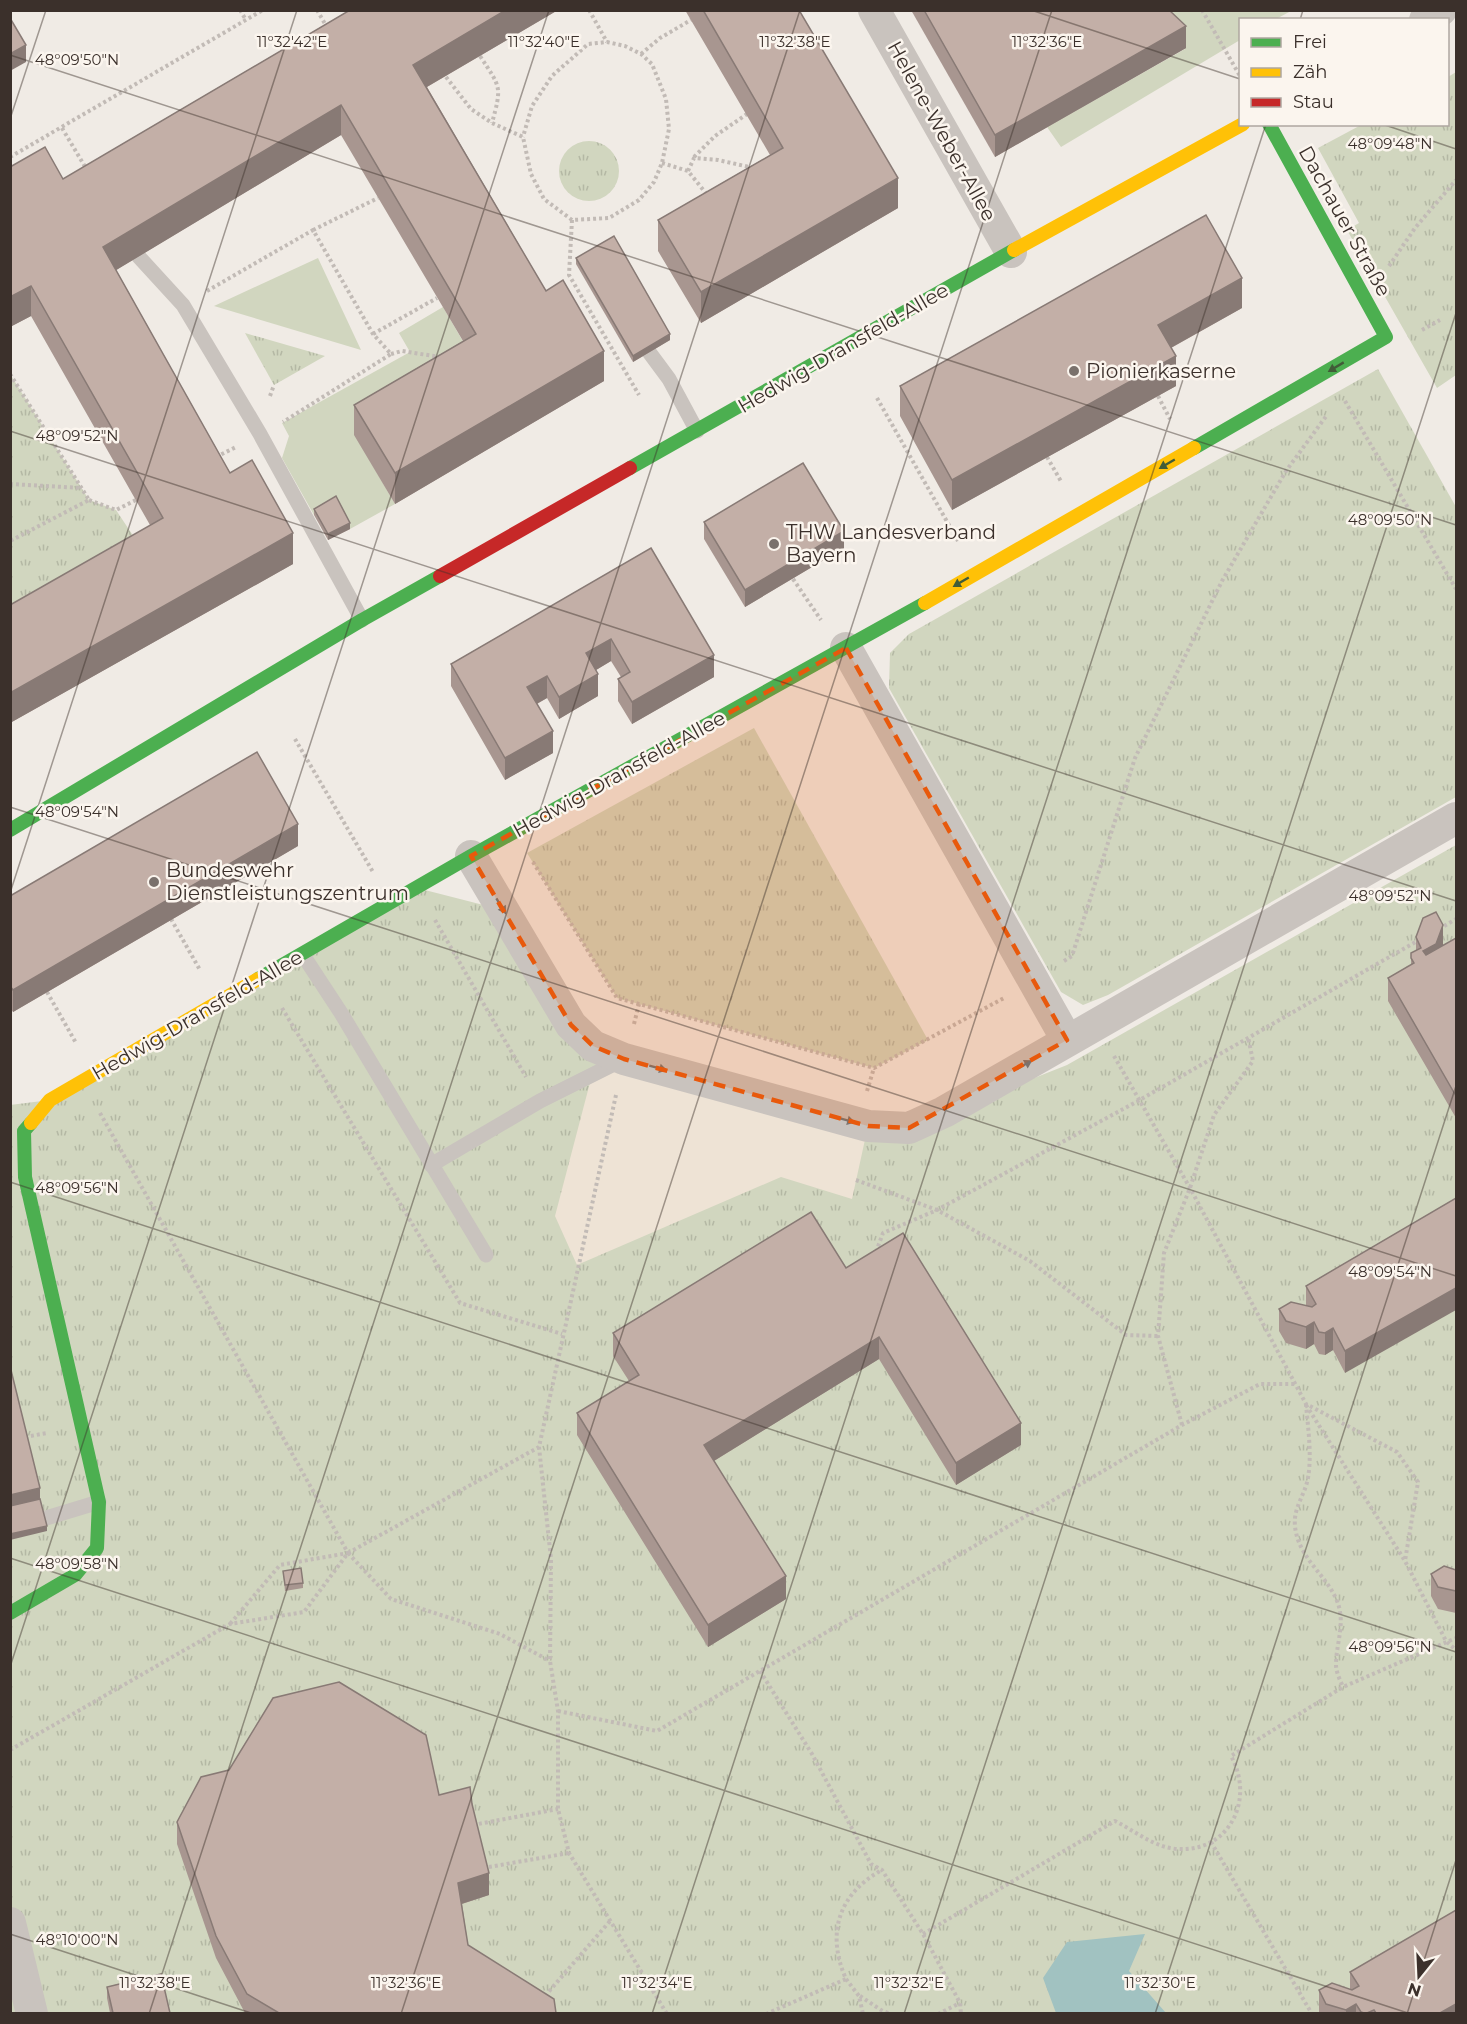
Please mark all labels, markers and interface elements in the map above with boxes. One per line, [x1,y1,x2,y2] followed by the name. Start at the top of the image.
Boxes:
[1239,18,1449,126] legend
[1293,31,1327,53] text: Frei
[257,32,327,51] text: 11°32'42"E
[508,32,580,51] text: 11°32'40"E
[759,32,831,51] text: 11°32'38"E
[1012,32,1082,51] text: 11°32'36"E
[883,37,1001,225] street label: Helene-Weber-Allee
[35,50,119,69] text: 48°09'50"N
[1293,61,1328,83] text: Zäh
[1293,91,1334,113] text: Stau
[1347,134,1433,153] text: 48°09'48"N
[1294,142,1396,300] street label: Dachauer Straße
[733,278,953,418] street label: Hedwig-Dransfeld-Allee
[1086,359,1236,383] place label: Pionierkaserne
[1327,362,1344,372] one-way arrow
[1067,364,1081,378] marker: Pionierkaserne
[35,426,119,445] text: 48°09'52"N
[1158,459,1175,469] one-way arrow
[1348,510,1432,529] text: 48°09'50"N
[786,520,996,567] place label: THW Landesverband Bayern
[767,537,781,551] marker: THW Landesverband Bayern
[953,577,970,587] one-way arrow
[509,706,729,842] street label: Hedwig-Dransfeld-Allee
[35,802,119,821] text: 48°09'54"N
[166,858,409,905] place label: Bundeswehr Dienstleistungszentrum
[147,875,161,889] marker: Bundeswehr Dienstleistungszentrum
[1348,886,1432,905] text: 48°09'52"N
[495,898,506,914] one-way arrow
[87,945,307,1085] street label: Hedwig-Dransfeld-Allee
[1016,1060,1032,1071] one-way arrow
[649,1064,667,1073] one-way arrow
[837,1116,855,1125] one-way arrow
[35,1178,119,1197] text: 48°09'56"N
[1348,1262,1432,1281] text: 48°09'54"N
[35,1554,119,1573] text: 48°09'58"N
[1348,1637,1432,1656] text: 48°09'56"N
[36,1930,118,1949] text: 48°10'00"N
[1389,1946,1449,2006] north arrow
[119,1973,191,1992] text: 11°32'38"E
[371,1973,441,1992] text: 11°32'36"E
[621,1973,693,1992] text: 11°32'34"E
[874,1973,944,1992] text: 11°32'32"E
[1124,1973,1196,1992] text: 11°32'30"E
[1405,1979,1424,2001] text: N

